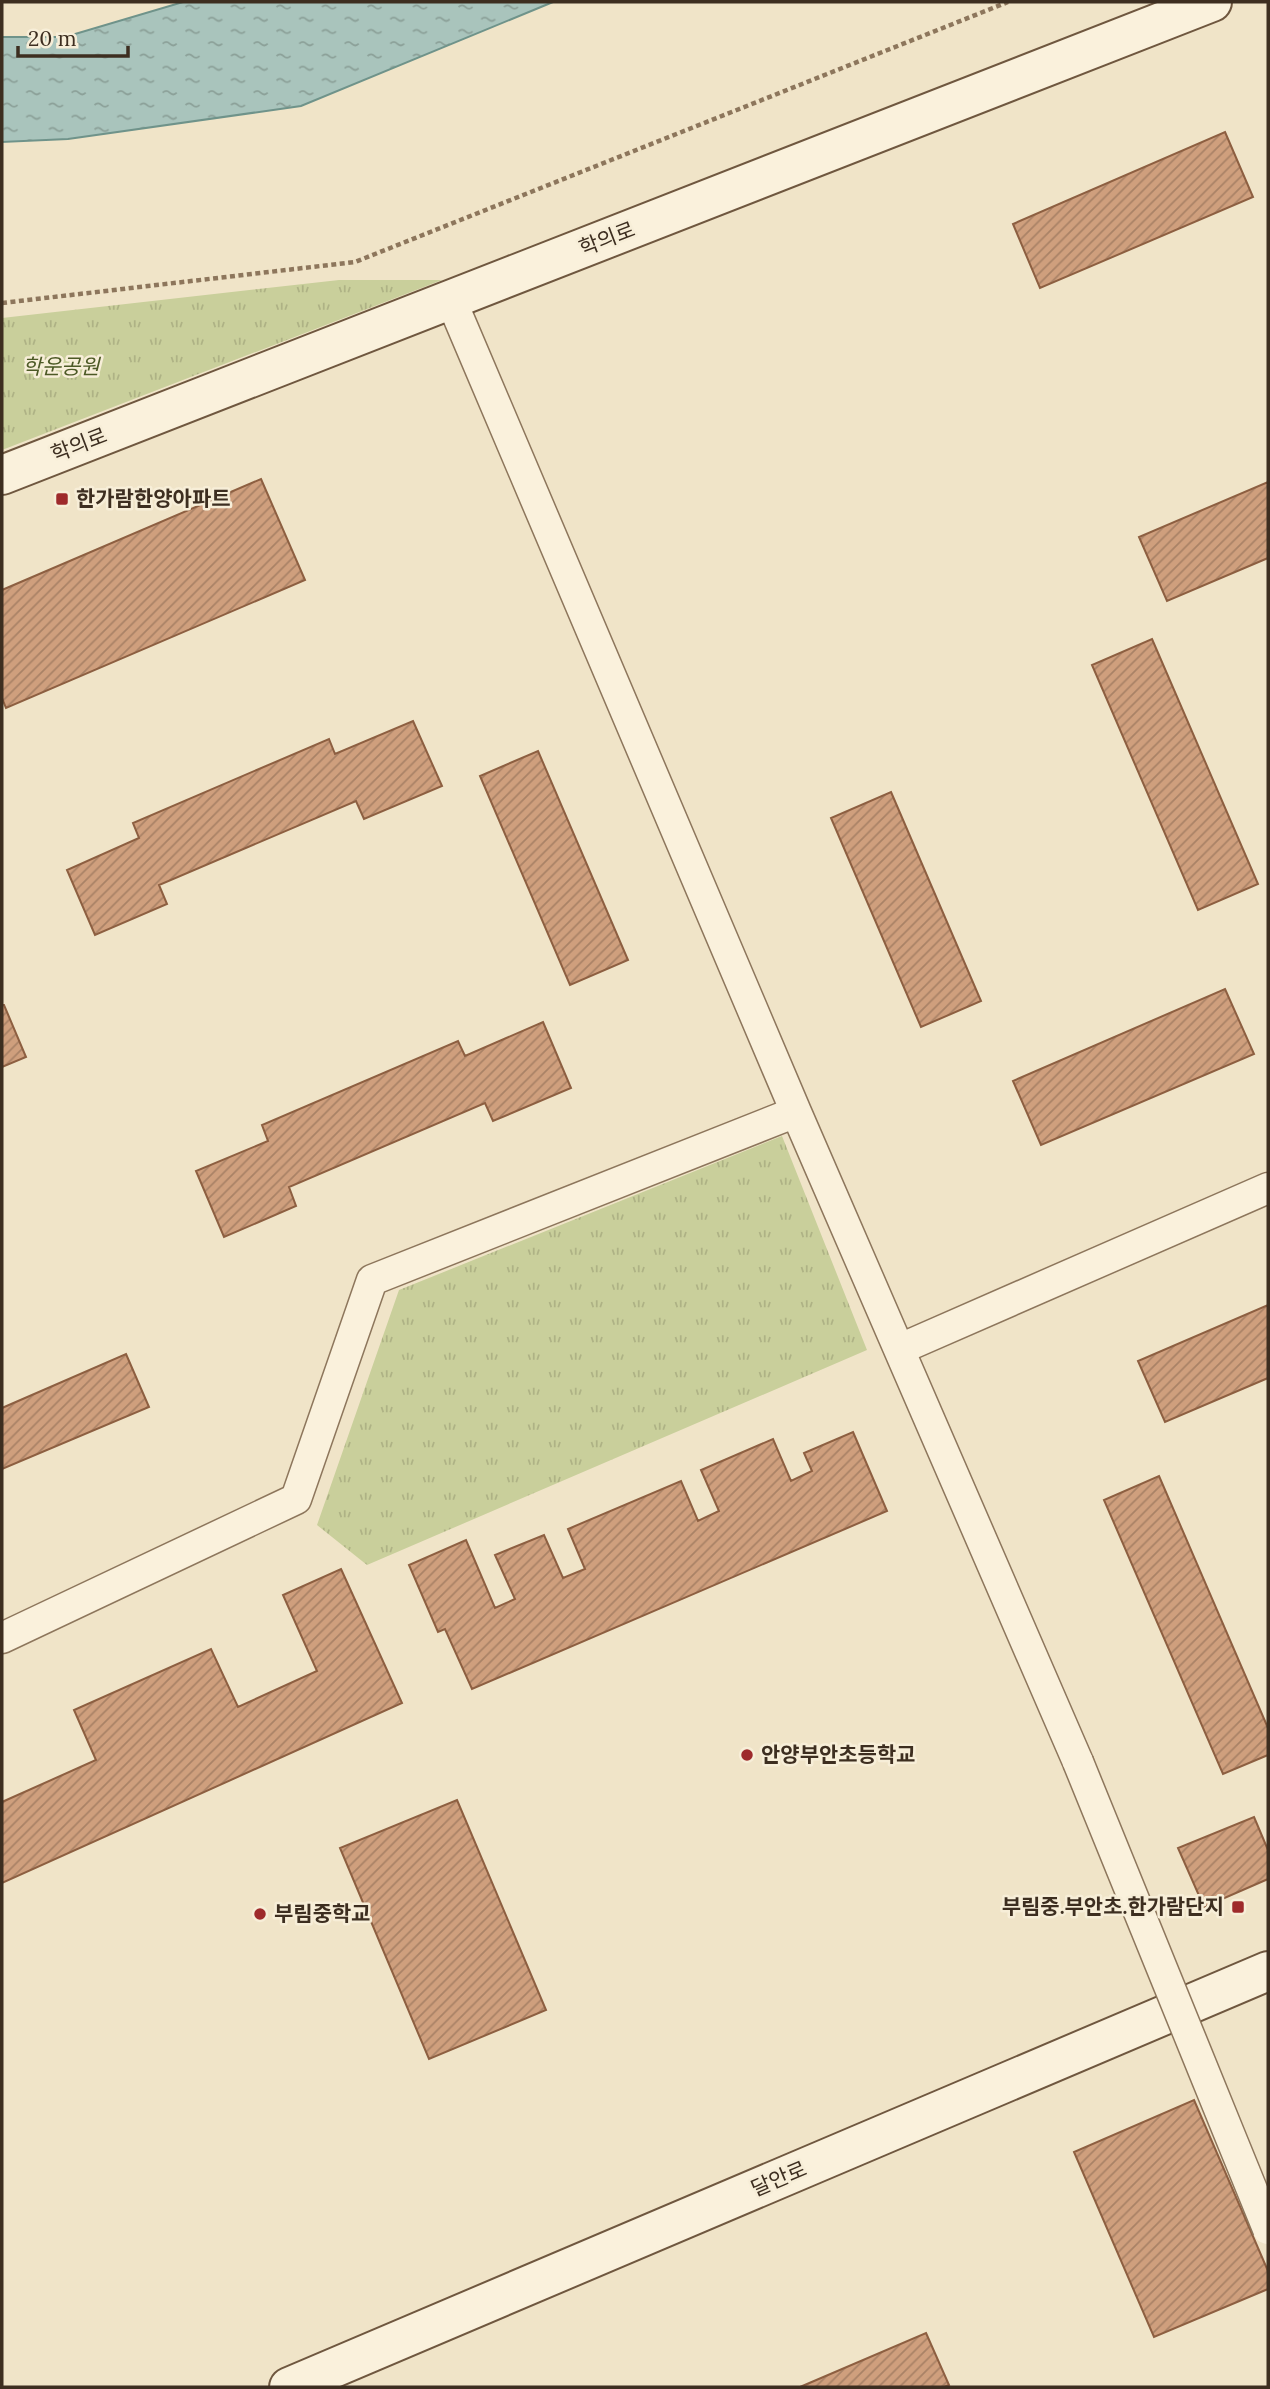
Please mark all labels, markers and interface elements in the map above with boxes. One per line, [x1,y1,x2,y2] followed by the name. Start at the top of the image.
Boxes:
[18,14,128,58] scale bar
[28,25,77,52] text: 20 m
[575,216,639,262] street label: 학의로
[22,353,101,380] park label: 학운공원
[47,422,111,468] street label: 학의로
[76,485,231,512] place label: 한가람한양아파트
[54,491,70,507] marker: 한가람한양아파트
[761,1741,916,1768] place label: 안양부안초등학교
[739,1747,755,1763] marker: 안양부안초등학교
[1002,1893,1224,1920] place label: 부림중.부안초.한가람단지
[1230,1899,1246,1915] marker: 부림중.부안초.한가람단지
[274,1900,371,1927] place label: 부림중학교
[252,1906,268,1922] marker: 부림중학교
[747,2155,811,2202] street label: 달안로

